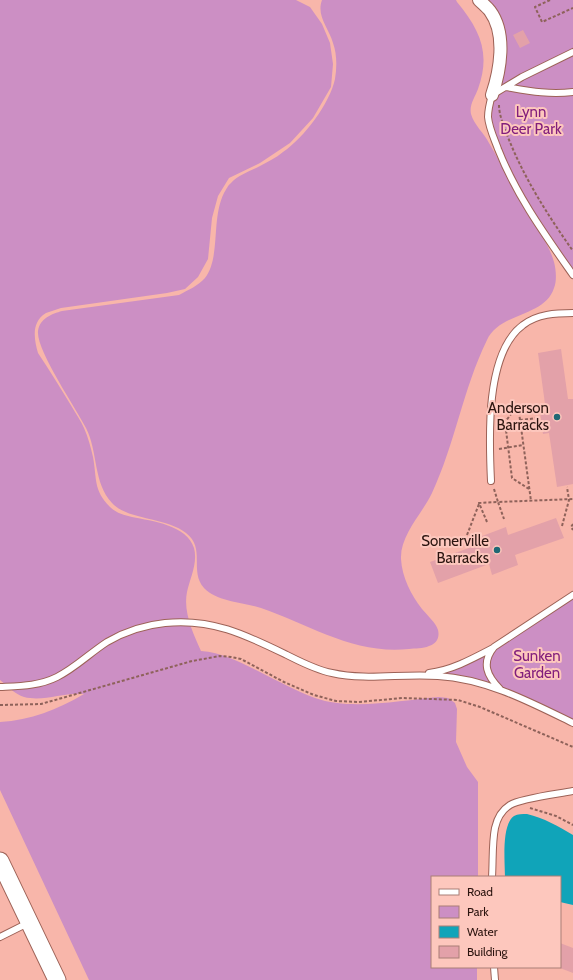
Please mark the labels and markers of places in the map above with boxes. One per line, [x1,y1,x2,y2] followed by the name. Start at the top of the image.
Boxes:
[488,399,549,434] place label: Anderson Barracks
[552,412,562,422] marker: Anderson Barracks
[421,532,489,567] place label: Somerville Barracks
[492,545,502,555] marker: Somerville Barracks

